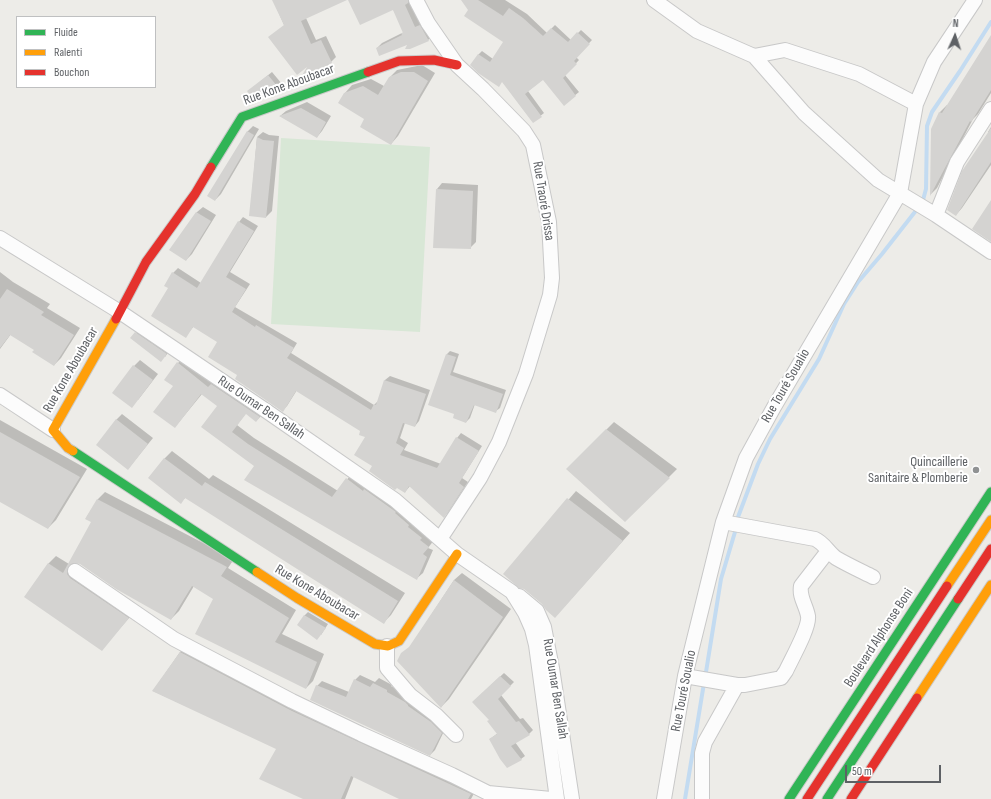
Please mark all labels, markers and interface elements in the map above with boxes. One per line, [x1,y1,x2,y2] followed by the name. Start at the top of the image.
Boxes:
[16,16,156,88] legend
[935,16,975,56] north arrow
[952,17,959,30] text: N
[54,25,78,40] text: Fluide
[54,45,82,60] text: Ralenti
[241,61,337,109] street label: Rue Kone Aboubacar
[54,65,89,80] text: Bouchon
[528,160,558,242] street label: Rue Traoré Drissa
[40,324,102,416] street label: Rue Kone Aboubacar
[758,346,814,426] street label: Rue Touré Soualio
[214,373,308,443] street label: Rue Oumar Ben Sallah
[868,454,968,486] place label: Quincaillerie Sanitaire & Plomberie
[971,465,981,475] marker: Quincaillerie Sanitaire & Plomberie
[272,561,362,625] street label: Rue Kone Aboubacar
[841,585,917,691] street label: Boulevard Alphonse Boni
[539,638,571,740] street label: Rue Oumar Ben Sallah
[668,649,700,733] street label: Rue Touré Soualio
[847,757,943,783] scale bar
[852,764,872,779] text: 50 m

